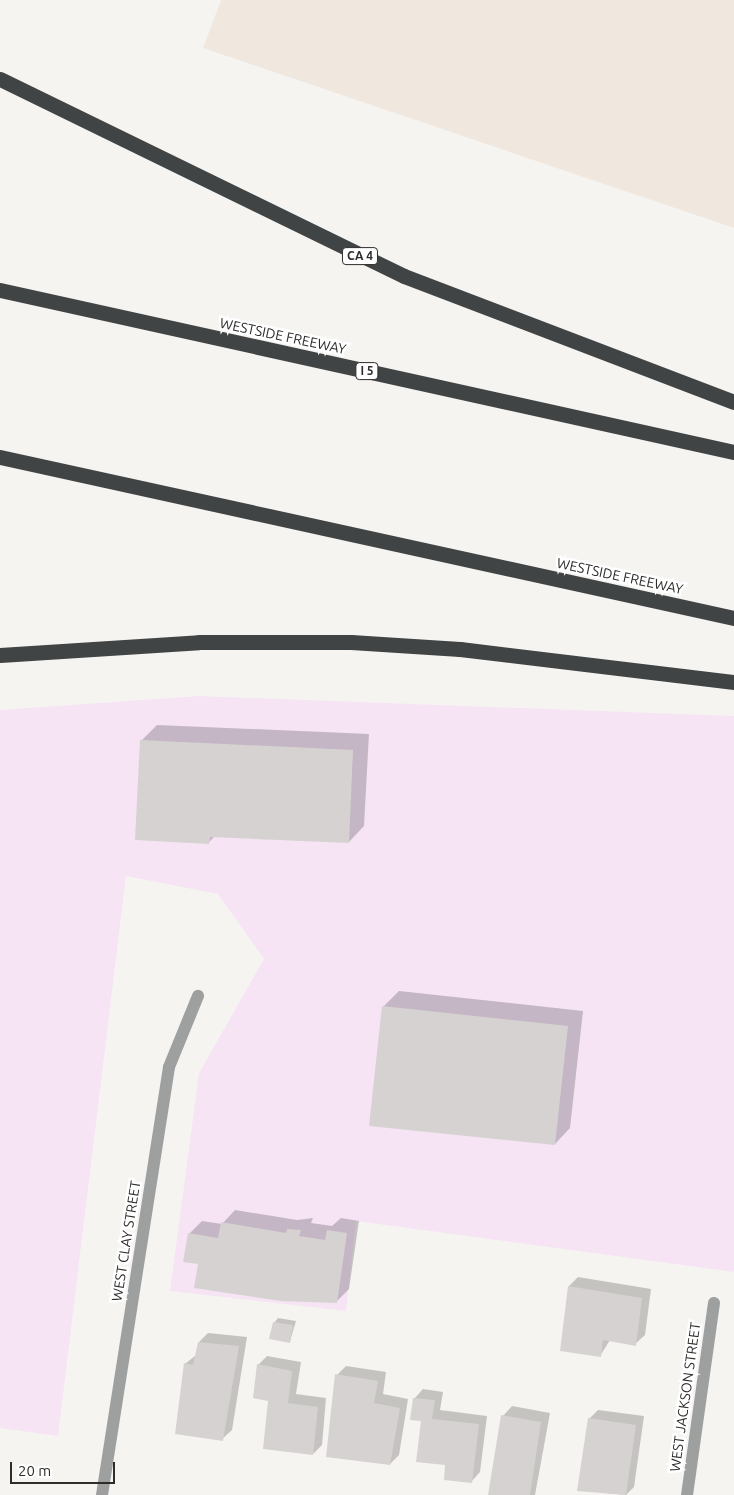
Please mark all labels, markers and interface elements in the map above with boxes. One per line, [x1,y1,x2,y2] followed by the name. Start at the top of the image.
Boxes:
[341,247,379,266] road number: CA 4
[218,314,348,358] street label: WESTSIDE FREEWAY
[354,362,380,381] road number: I 5
[555,554,685,598] street label: WESTSIDE FREEWAY
[108,1179,144,1303] street label: WEST CLAY STREET
[666,1321,704,1473] street label: WEST JACKSON STREET
[12,1452,118,1484] scale bar
[18,1462,51,1479] text: 20 m

